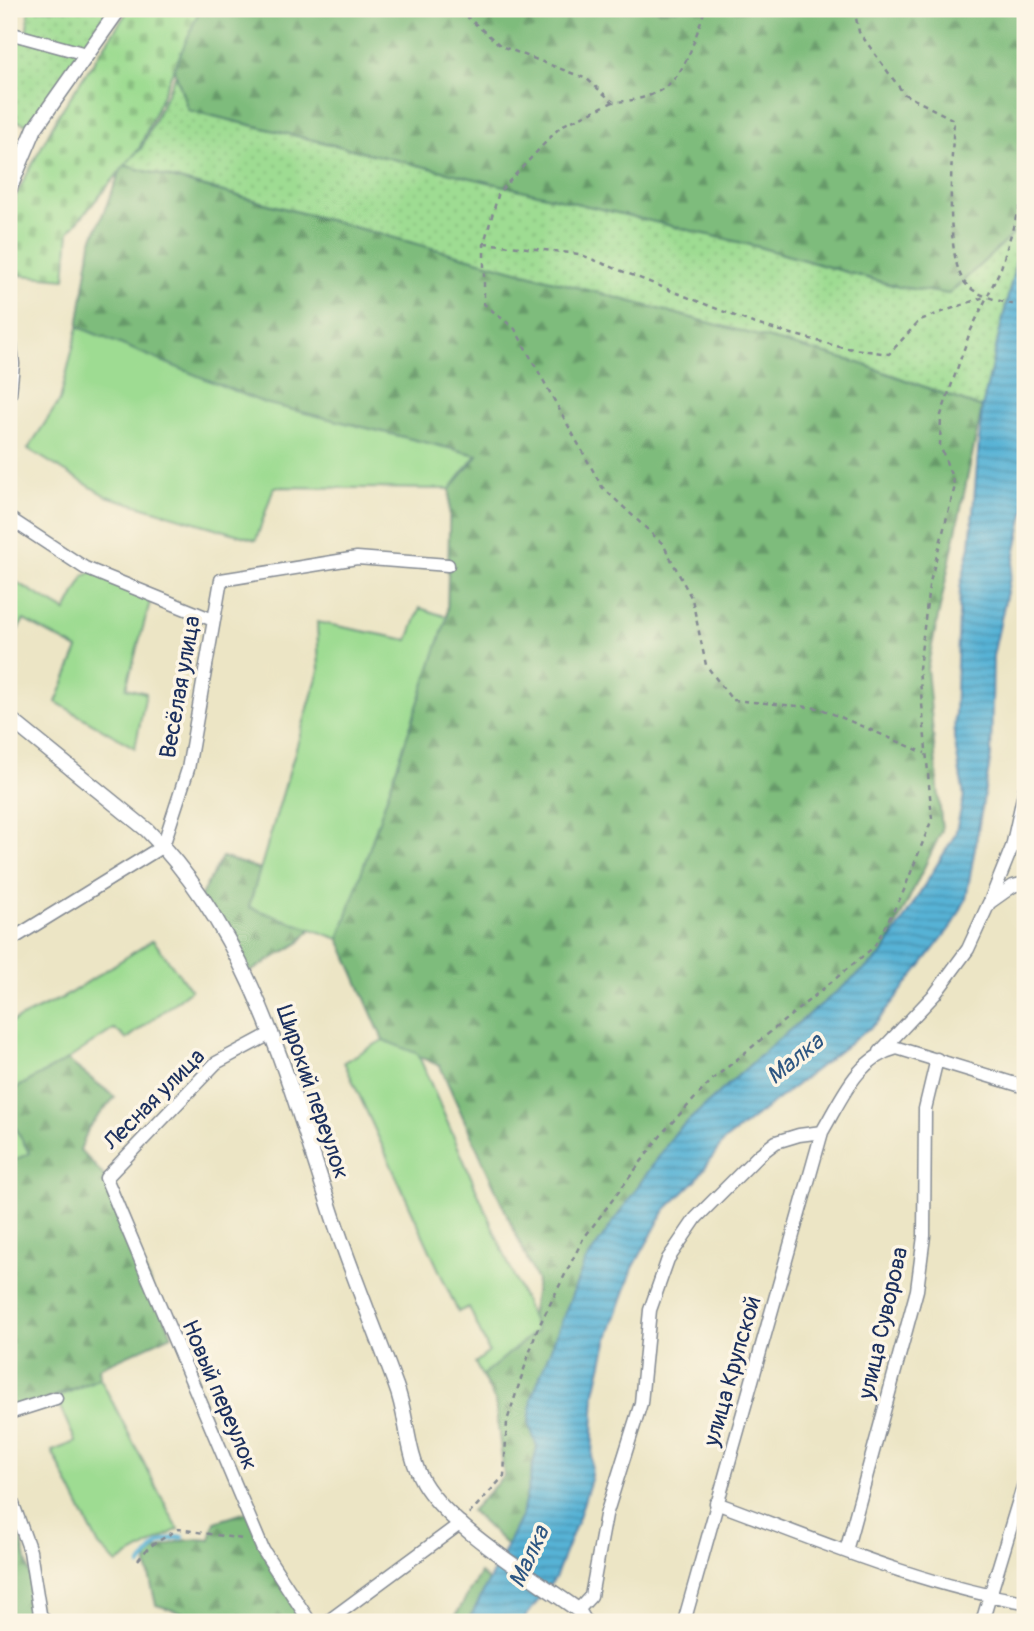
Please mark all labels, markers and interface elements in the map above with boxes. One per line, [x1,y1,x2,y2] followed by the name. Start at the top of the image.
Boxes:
[153,613,207,761] street label: Весёлая улица
[270,1001,356,1183] street label: Широкий переулок
[761,1026,831,1091] water label: Малка
[96,1042,211,1157] street label: Лесная улица
[851,1244,915,1403] street label: улица Суворова
[696,1293,767,1450] street label: улица Крупской
[175,1315,265,1475] street label: Новый переулок
[502,1520,557,1592] water label: Малка

